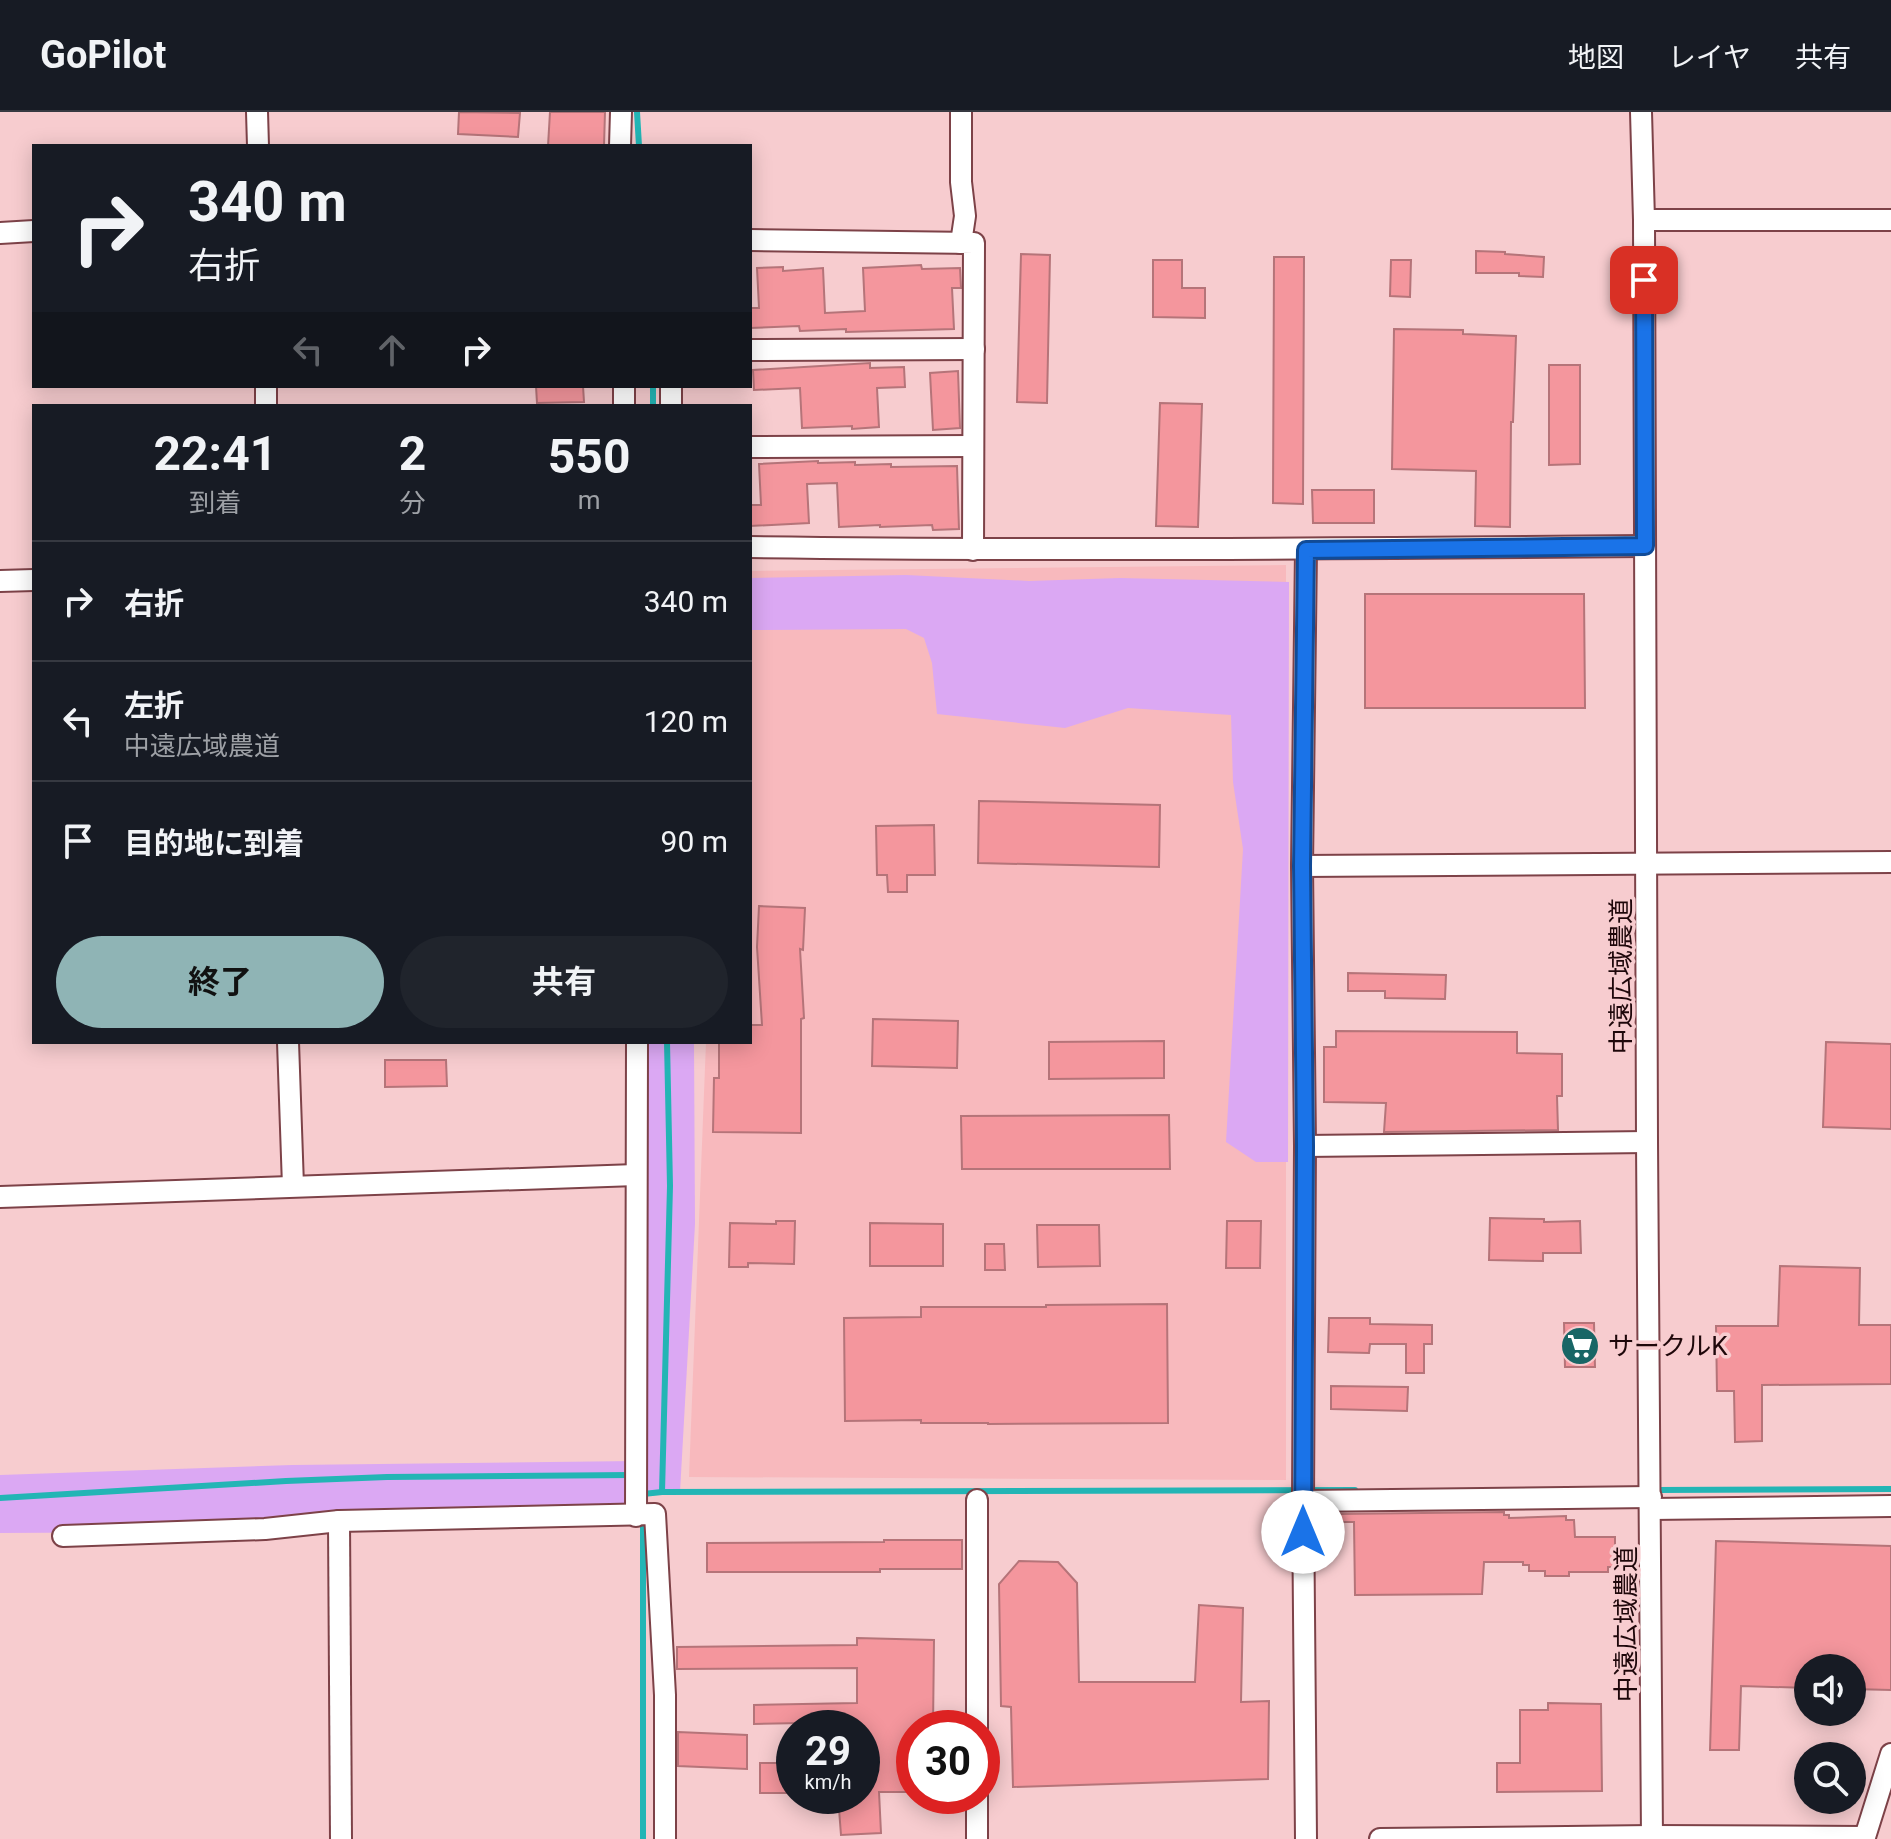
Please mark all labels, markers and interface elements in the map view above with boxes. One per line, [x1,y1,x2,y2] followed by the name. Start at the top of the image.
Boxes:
[40,33,166,77] text: GoPilot
[1568,41,1624,74] text: 地図
[1668,41,1751,74] text: レイヤ
[1795,41,1851,74] text: 共有
[188,169,347,235] text: 340 m
[56,176,160,280] icon: right
[188,245,260,287] text: 右折
[1610,246,1678,314] pin
[1622,258,1666,302] icon: arrive
[286,328,330,372] icon: left
[370,328,414,372] icon: ahead
[454,328,498,372] icon: right
[154,425,277,482] text: 22:41
[399,425,426,482] text: 2
[548,428,630,485] text: 550
[578,485,601,515] text: m
[189,488,241,518] text: 到着
[400,488,426,518] text: 分
[56,579,100,623] icon: right
[644,584,728,619] text: 340 m
[124,586,184,621] text: 右折
[124,688,184,723] text: 左折
[56,699,100,743] icon: left
[644,704,728,739] text: 120 m
[124,731,280,761] text: 中遠広域農道
[56,819,100,863] icon: arrive
[661,824,728,859] text: 90 m
[124,826,304,861] text: 目的地に到着
[1606,898,1636,1054] street label: 中遠広域農道
[56,936,384,1028] button: 終了
[400,936,728,1028] button: 共有
[1559,1325,1601,1367] supermarket icon: サークルK
[1608,1331,1728,1361] place label: サークルK
[1261,1490,1345,1574] position arrow
[1611,1546,1641,1702] street label: 中遠広域農道
[1794,1654,1866,1814] map controls
[1794,1654,1866,1726] button: sound
[896,1710,1000,1814] speed limit sign: 30
[805,1728,851,1775] text: 29
[1794,1742,1866,1814] button: search
[805,1770,851,1794] text: km/h

